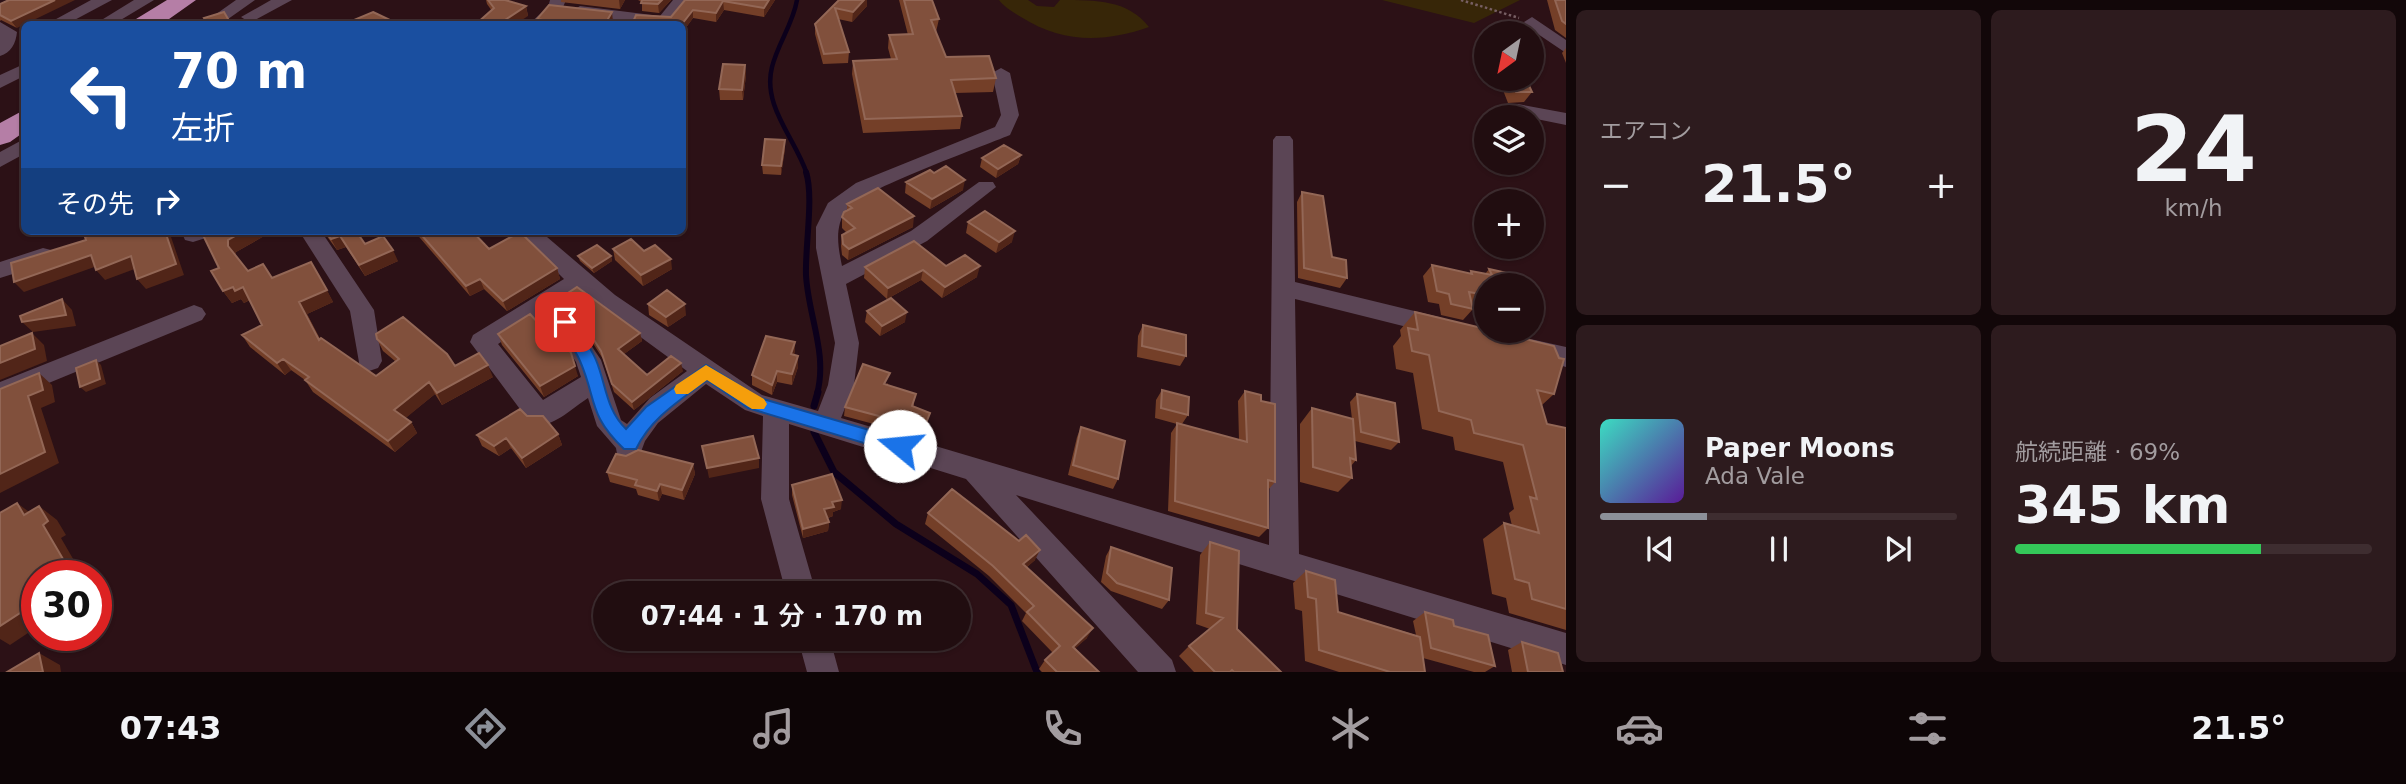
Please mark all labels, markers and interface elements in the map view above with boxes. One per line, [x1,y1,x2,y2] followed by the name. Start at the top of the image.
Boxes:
[1474,21,1544,91] north arrow
[1474,21,1544,343] map controls
[171,43,307,100] text: 70 m
[56,49,147,140] icon: left
[2130,97,2257,202] text: 24
[1474,105,1544,175] button: layers
[171,109,235,147] text: 左折
[1600,118,1692,144] text: エアコン
[1701,154,1856,214] text: 21.5°
[1600,163,1632,207] text: −
[1925,163,1957,207] text: +
[148,182,186,220] icon: right
[56,189,134,219] text: その先
[1474,189,1544,259] button: +
[2164,195,2223,221] text: km/h
[1474,273,1544,343] button: −
[535,292,595,352] pin
[546,303,584,341] icon: arrive
[863,409,937,483] position arrow
[1705,433,1895,463] text: Paper Moons
[2015,439,2180,465] text: 航続距離 · 69%
[1705,463,1805,489] text: Ada Vale
[2015,475,2230,535] text: 345 km
[1641,530,1679,568] icon: previous
[1760,530,1798,568] icon: pause
[1879,530,1917,568] icon: next
[21,560,112,651] speed limit sign: 30
[641,601,923,631] text: 07:44 · 1 分 · 170 m
[461,704,510,753] icon: directions
[749,704,798,753] icon: music
[1038,704,1087,753] icon: phone
[1326,704,1375,753] icon: climate
[1615,704,1664,753] icon: car
[1903,704,1952,753] icon: filters
[120,709,222,747] text: 07:43
[2191,709,2286,747] text: 21.5°

